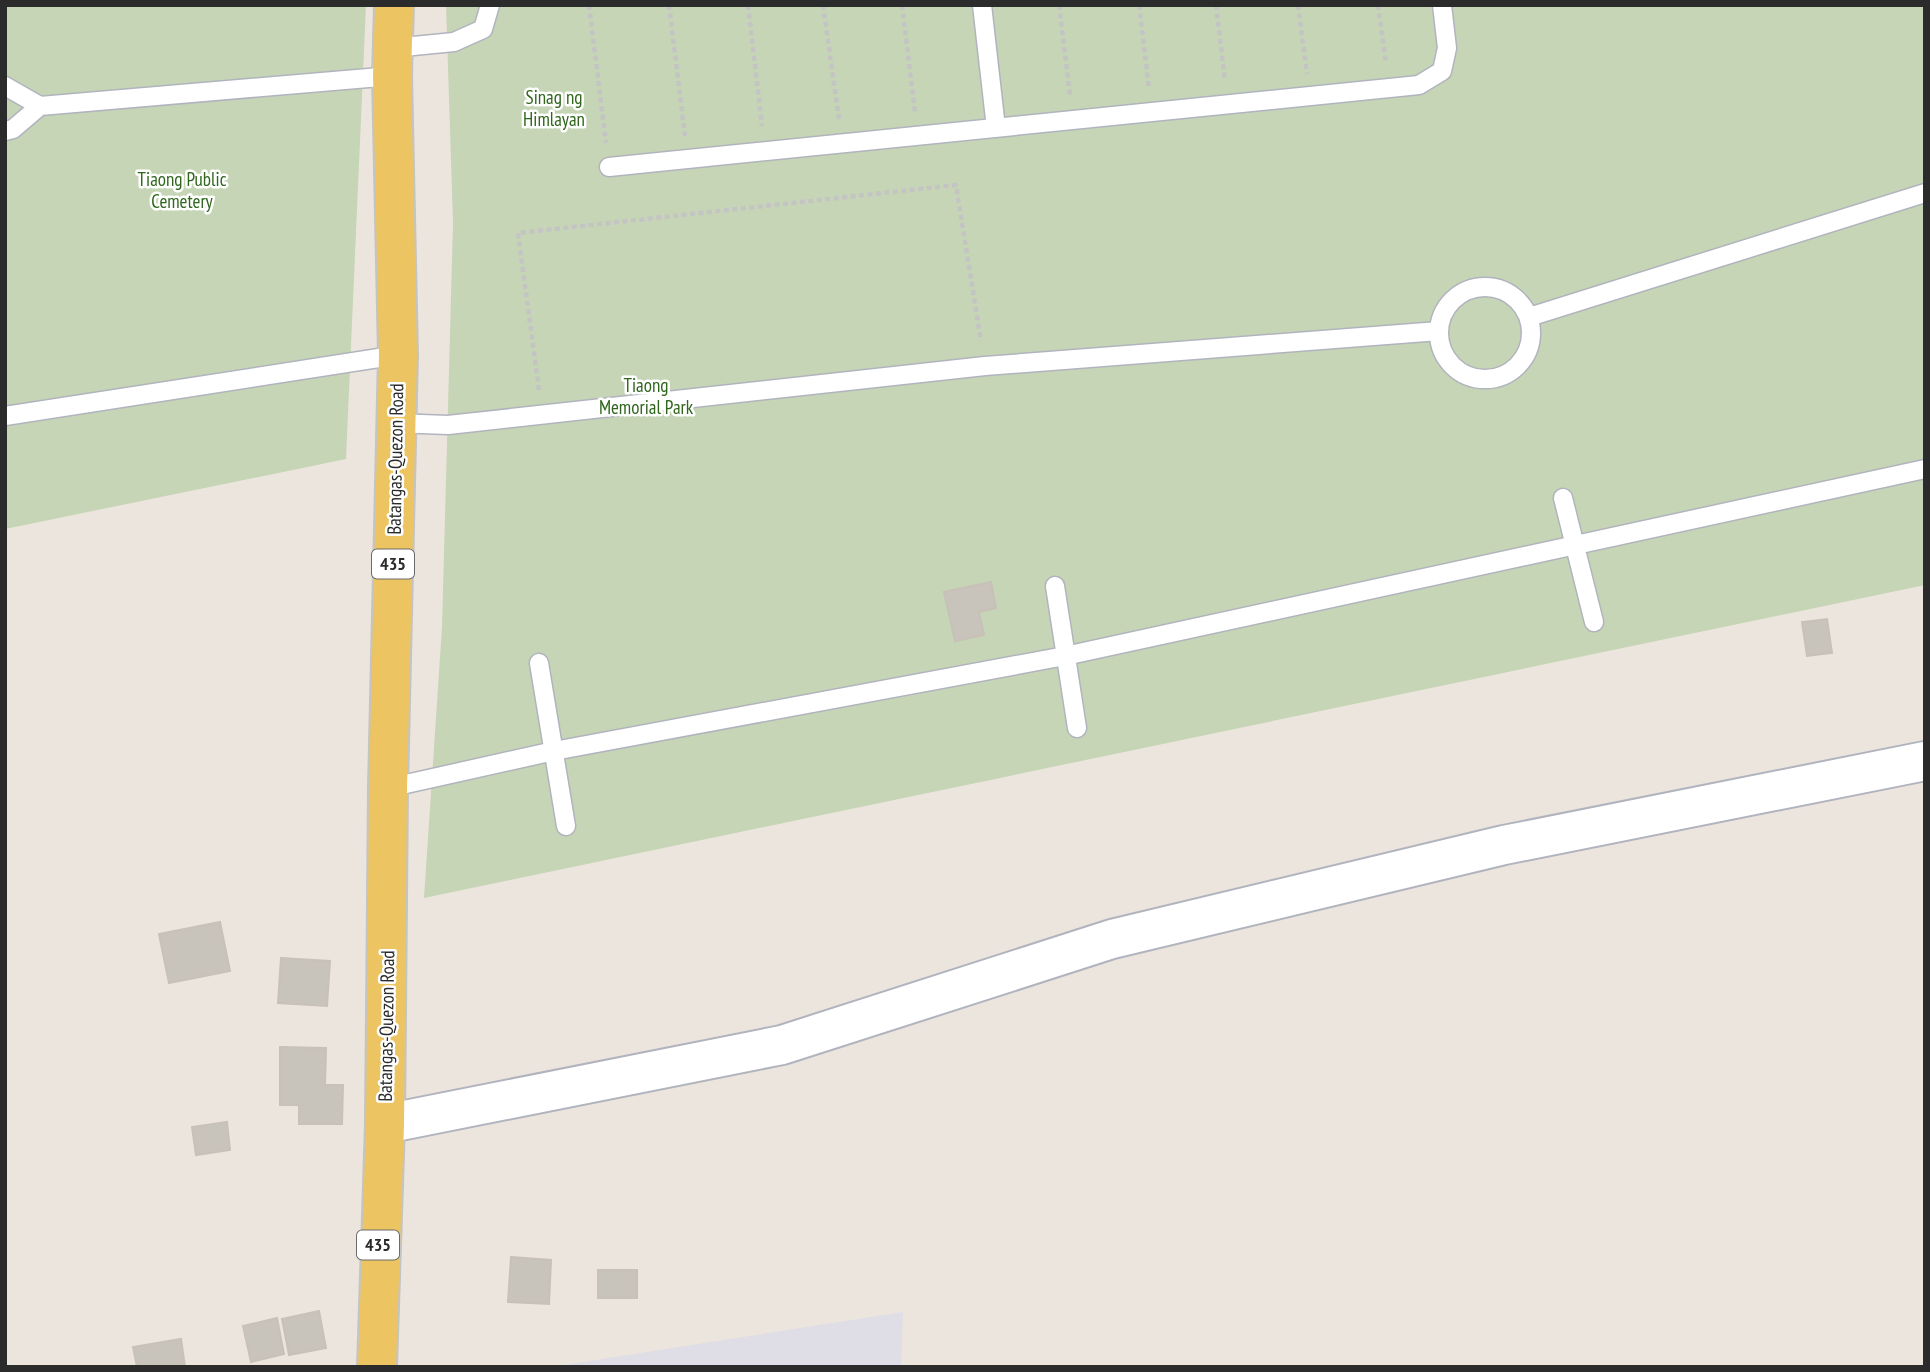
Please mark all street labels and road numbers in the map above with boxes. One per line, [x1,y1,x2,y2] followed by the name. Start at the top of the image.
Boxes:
[382,383,408,535] street label: Batangas-Quezon Road
[372,550,414,578] road number: 435
[373,950,399,1102] street label: Batangas-Quezon Road
[357,1230,399,1260] road number: 435

